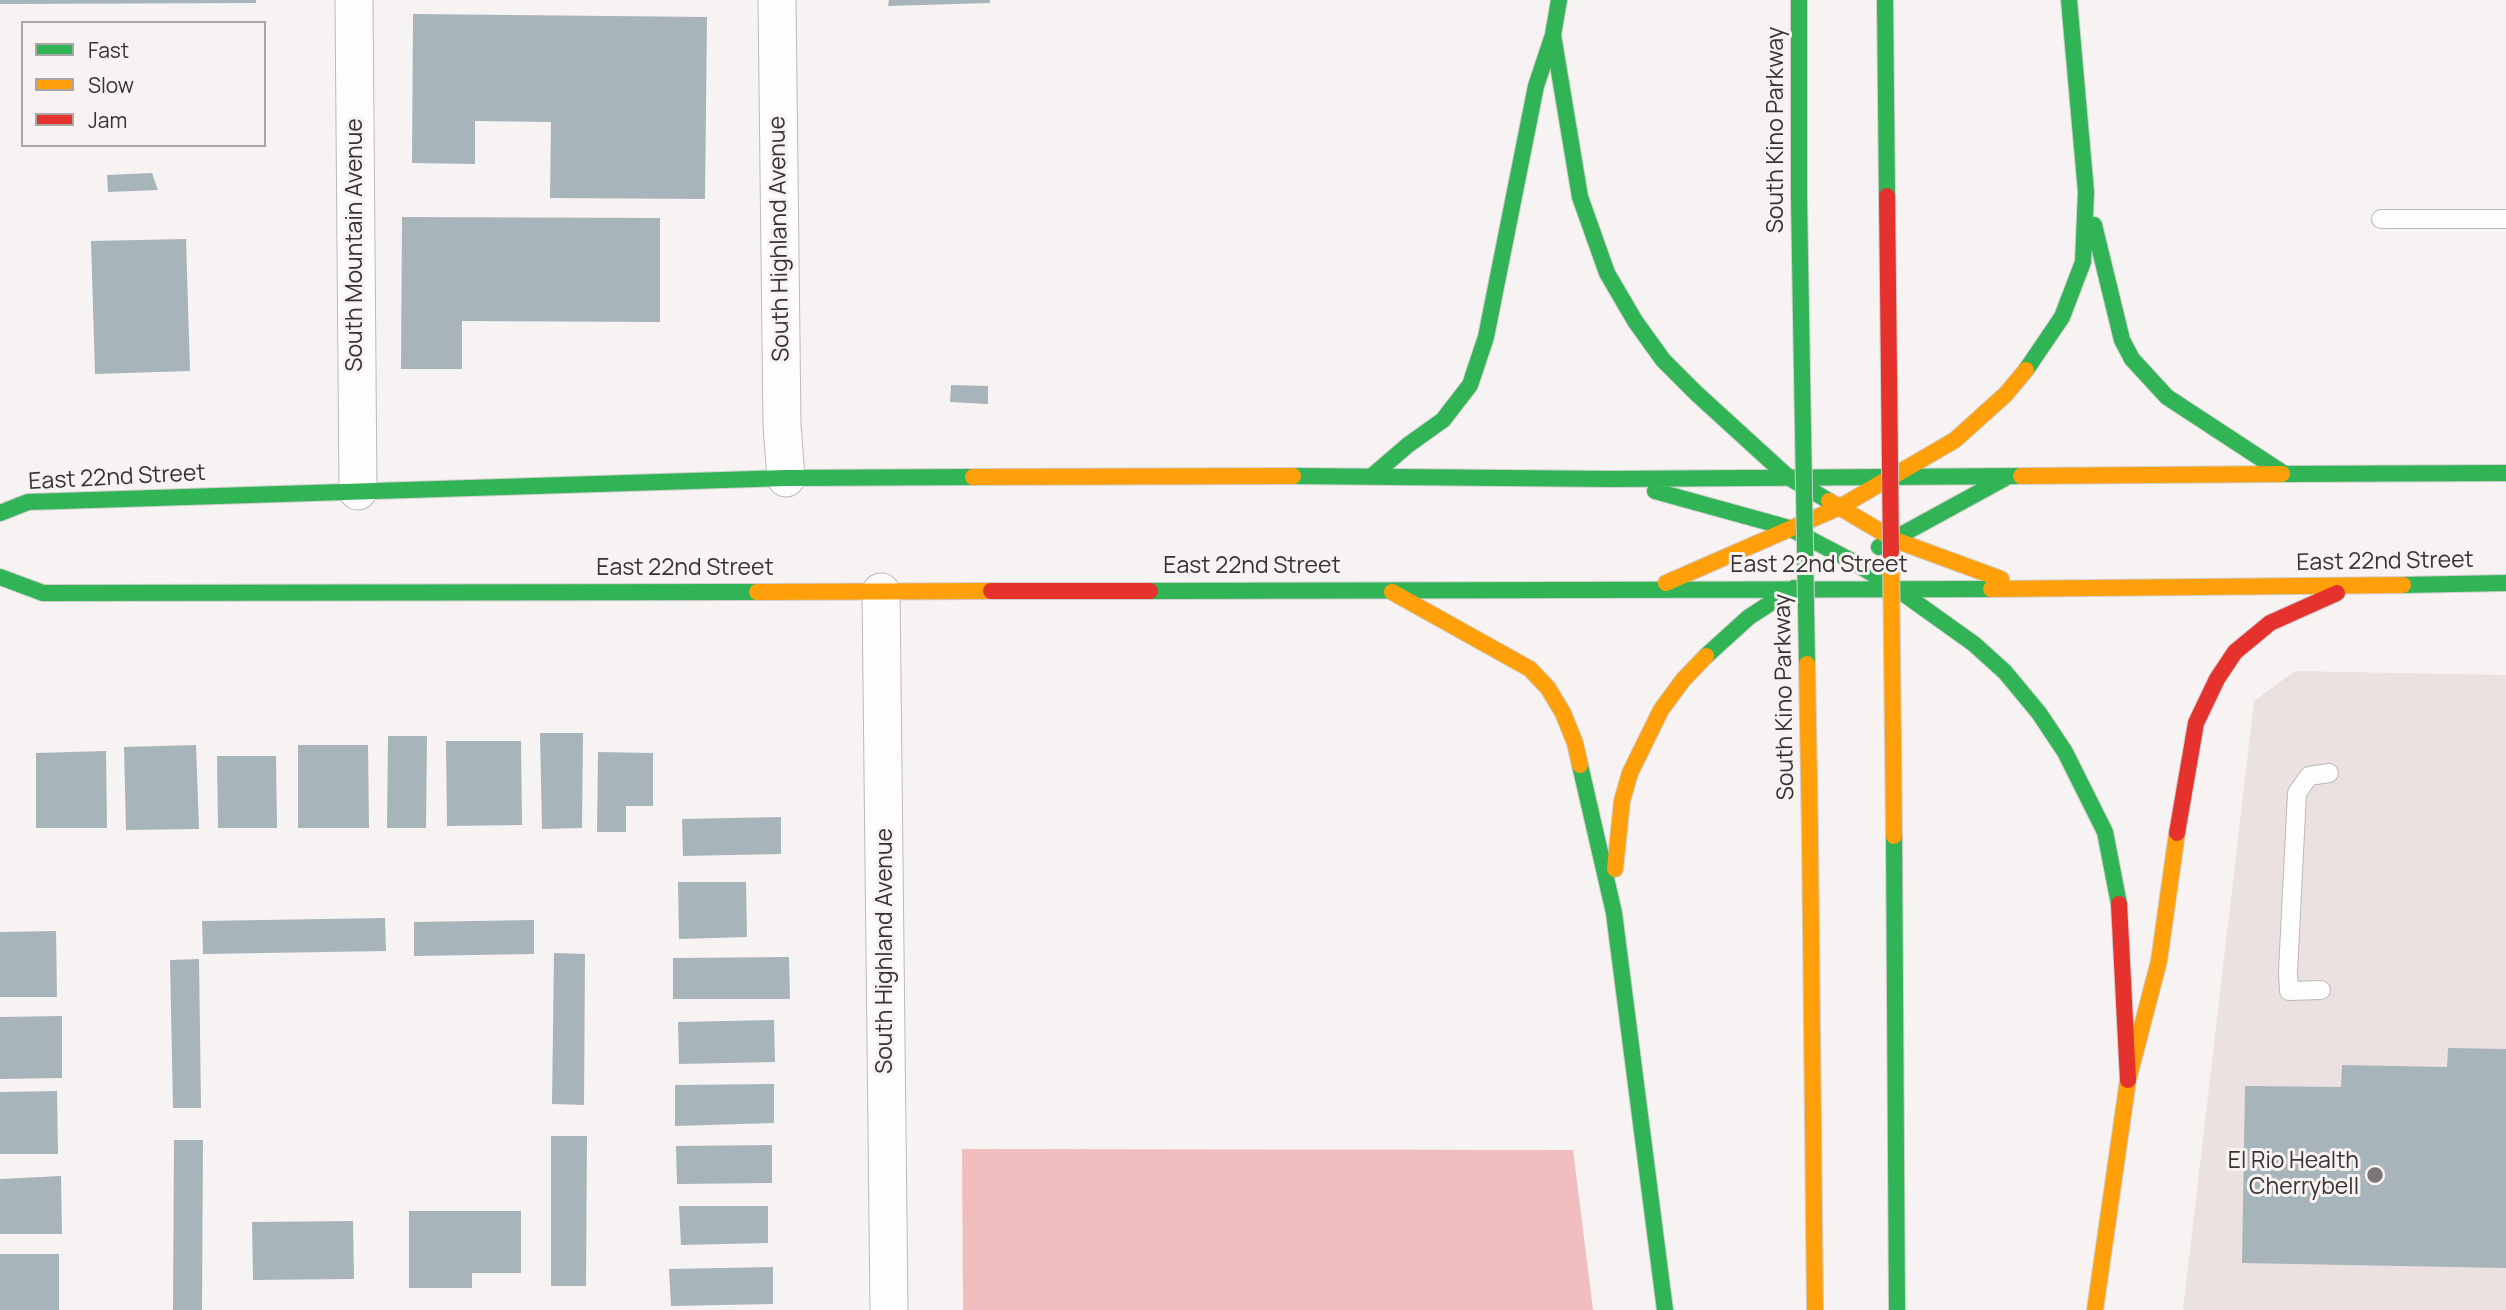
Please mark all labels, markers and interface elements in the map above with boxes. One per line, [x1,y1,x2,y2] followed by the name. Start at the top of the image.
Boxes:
[21,21,266,147] legend
[1763,27,1791,233] street label: South Kino Parkway
[88,36,129,64] text: Fast
[88,71,134,99] text: Slow
[88,106,127,134] text: Jam
[764,116,796,362] street label: South Highland Avenue
[342,118,370,372] street label: South Mountain Avenue
[28,460,206,496] street label: East 22nd Street
[2296,547,2474,577] street label: East 22nd Street
[1730,552,1908,580] street label: East 22nd Street
[1163,553,1341,581] street label: East 22nd Street
[596,555,774,583] street label: East 22nd Street
[1769,593,1801,801] street label: South Kino Parkway
[872,828,900,1074] street label: South Highland Avenue
[2228,1148,2359,1202] place label: El Rio Health Cherrybell
[2365,1165,2385,1185] marker: El Rio Health Cherrybell

